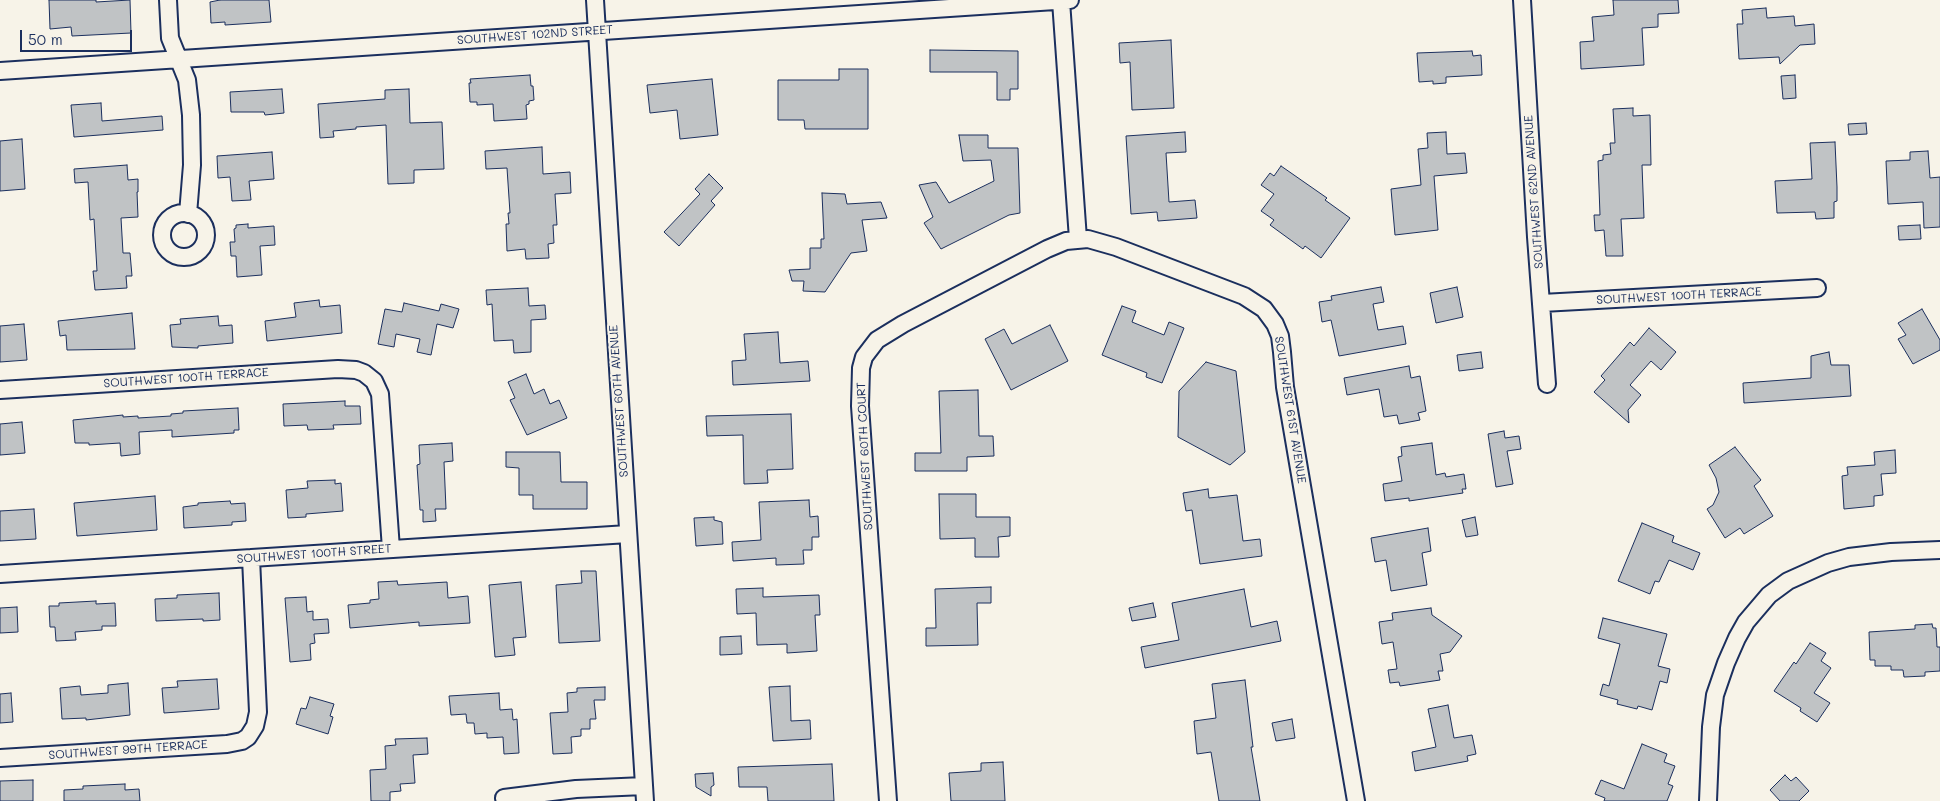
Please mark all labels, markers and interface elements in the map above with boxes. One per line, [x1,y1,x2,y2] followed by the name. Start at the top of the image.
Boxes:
[22,20,135,52] scale bar
[457,22,613,48] street label: SOUTHWEST 102ND STREET
[28,29,63,49] text: 50 m
[1521,115,1547,269] street label: SOUTHWEST 62ND AVENUE
[1596,284,1762,308] street label: SOUTHWEST 100TH TERRACE
[606,324,632,478] street label: SOUTHWEST 60TH AVENUE
[1271,335,1309,485] street label: SOUTHWEST 61ST AVENUE
[103,365,269,391] street label: SOUTHWEST 100TH TERRACE
[854,382,876,530] street label: SOUTHWEST 60TH COURT
[236,541,392,567] street label: SOUTHWEST 100TH STREET
[48,737,208,763] street label: SOUTHWEST 99TH TERRACE

